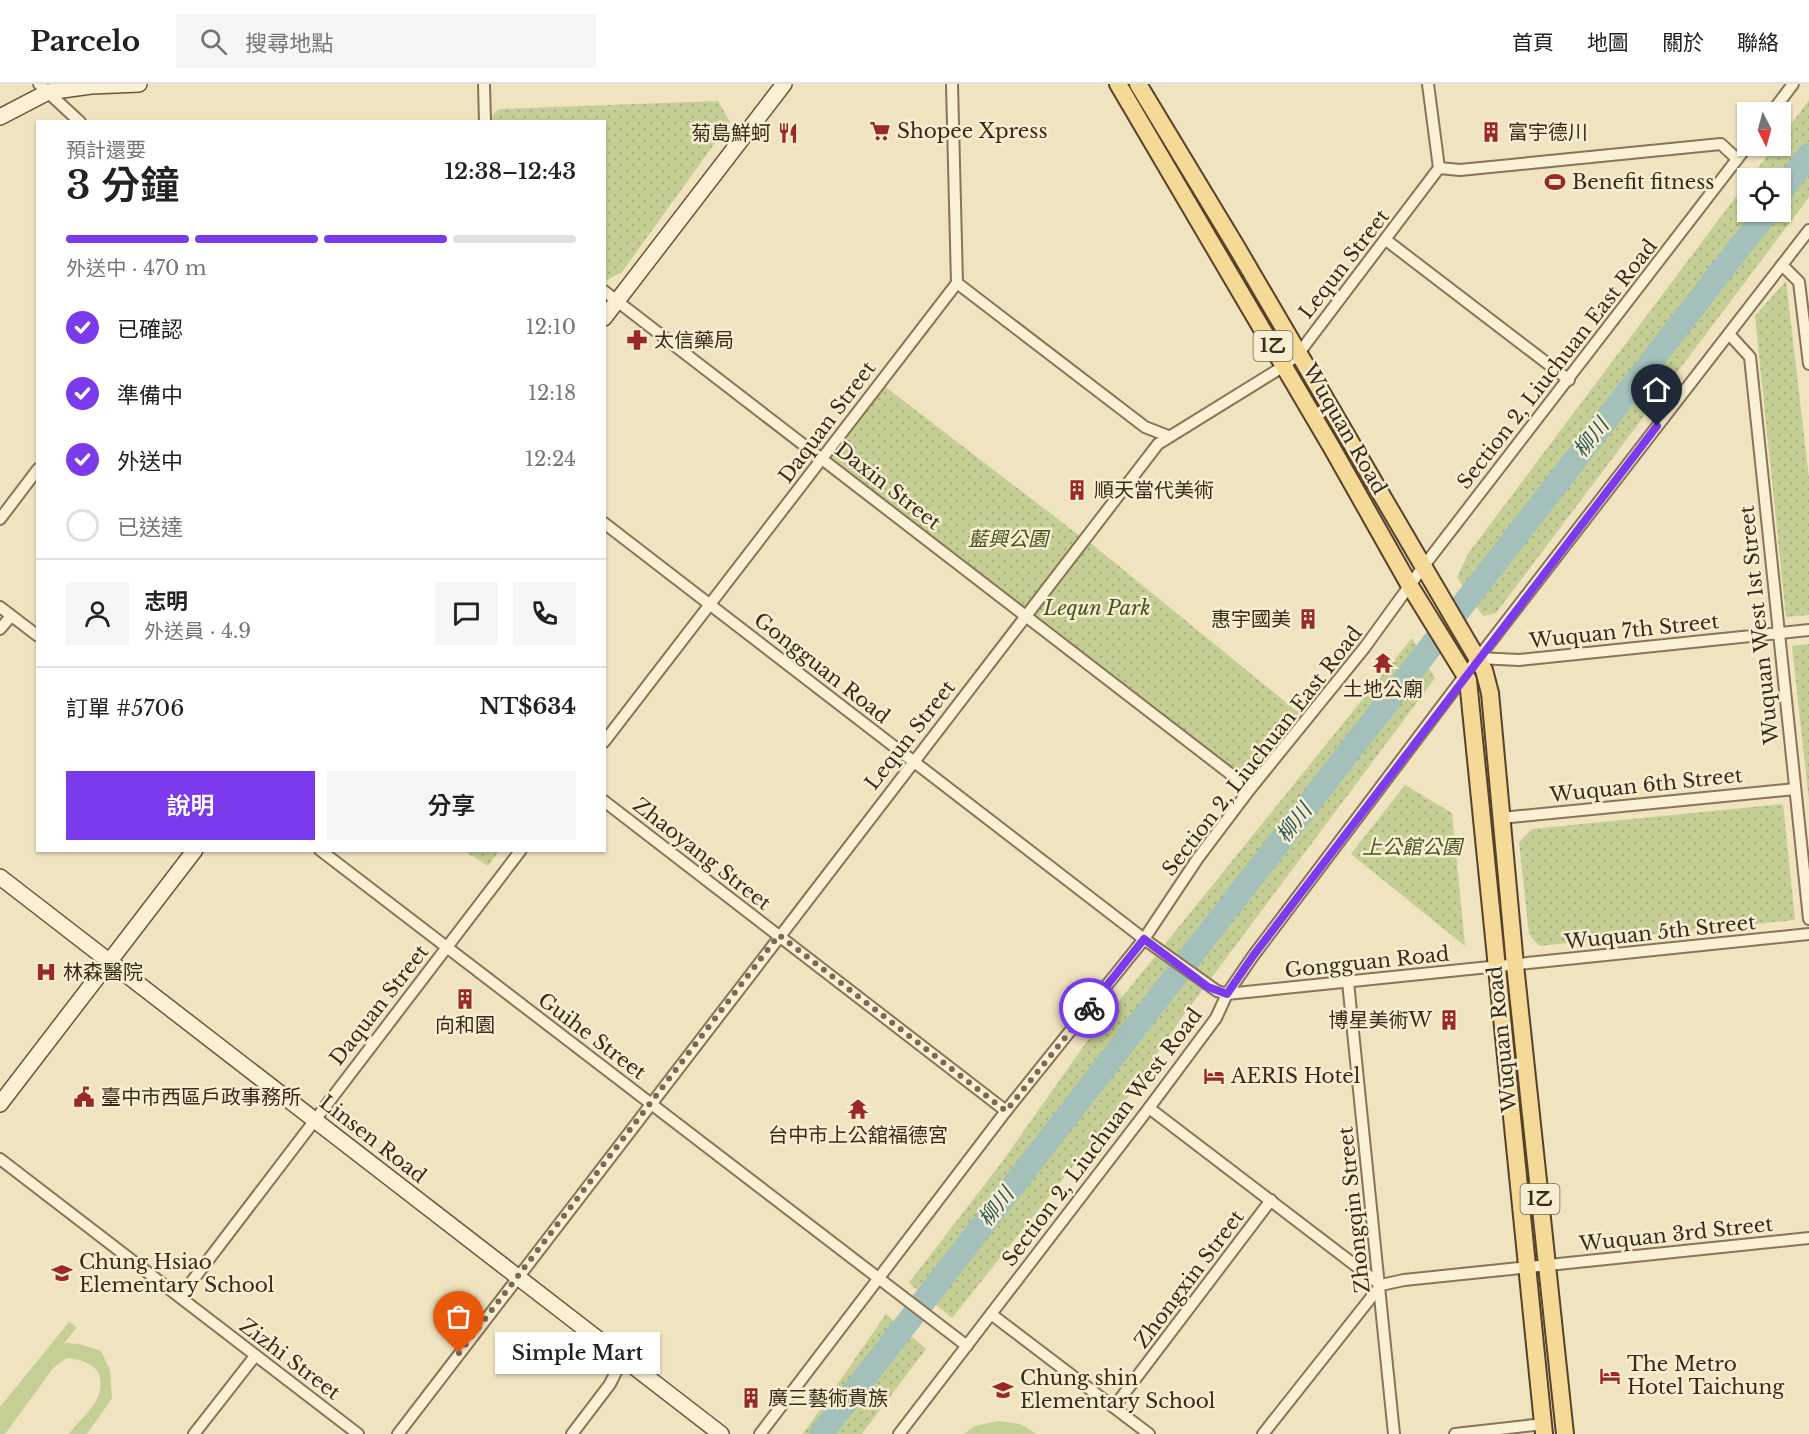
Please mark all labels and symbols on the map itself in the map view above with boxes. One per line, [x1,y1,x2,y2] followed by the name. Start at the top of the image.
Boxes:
[1737,102,1791,156] north arrow
[868,119,892,143] supermarket icon: Shopee Xpress
[897,119,1047,143] place label: Shopee Xpress
[1479,120,1503,144] building icon: 富宇德川
[1508,120,1588,144] place label: 富宇德川
[691,121,771,145] place label: 菊島鮮蚵
[776,121,800,145] restaurant icon: 菊島鮮蚵
[1543,170,1567,194] sports icon: Benefit fitness
[1572,170,1714,194] place label: Benefit fitness
[1294,204,1394,323] street label: Lequn Street
[1452,234,1662,494] street label: Section 2, Liuchuan East Road
[625,328,649,352] pharmacy icon: 太信藥局
[654,328,734,352] place label: 太信藥局
[1254,331,1292,361] road number: 1乙
[774,356,881,487] street label: Daquan Street
[1297,359,1392,498] street label: Wuquan Road
[1631,364,1682,426] pin
[1568,412,1615,463] water label: 柳川
[830,437,946,535] street label: Daxin Street
[1065,478,1089,502] building icon: 順天當代美術
[1094,478,1214,502] place label: 順天當代美術
[1734,504,1784,747] street label: Wuquan West 1st Street
[968,527,1051,551] park label: 藍興公園
[1043,596,1150,620] park label: Lequn Park
[1211,607,1291,631] place label: 惠宇國美
[1296,607,1320,631] building icon: 惠宇國美
[749,608,895,728] street label: Gongguan Road
[1527,609,1720,653] street label: Wuquan 7th Street
[1157,621,1367,881] street label: Section 2, Liuchuan East Road
[1371,651,1395,675] temple icon: 土地公廟
[860,675,960,794] street label: Lequn Street
[1343,677,1423,701] place label: 土地公廟
[1548,763,1744,807] street label: Wuquan 6th Street
[628,793,776,915] street label: Zhaoyang Street
[1271,797,1318,848] water label: 柳川
[1362,835,1465,859] park label: 上公館公園
[1562,910,1757,954] street label: Wuquan 5th Street
[325,940,434,1070] street label: Daquan Street
[1283,941,1451,983] street label: Gongguan Road
[34,960,58,984] hospital icon: 林森醫院
[63,960,143,984] place label: 林森醫院
[1482,965,1522,1114] street label: Wuquan Road
[1059,978,1119,1038] courier
[453,987,477,1011] building icon: 向和園
[533,988,651,1085] street label: Guihe Street
[997,1003,1207,1271] street label: Section 2, Liuchuan West Road
[1328,1008,1432,1032] place label: 博星美術W
[1437,1008,1461,1032] building icon: 博星美術W
[435,1013,495,1037] place label: 向和園
[1202,1064,1226,1088] hotel icon: AERIS Hotel
[1230,1064,1360,1088] place label: AERIS Hotel
[72,1085,96,1109] public building icon: 臺中市西區戶政事務所
[101,1085,301,1109] place label: 臺中市西區戶政事務所
[315,1090,431,1188] street label: Linsen Road
[846,1097,870,1121] temple icon: 台中市上公舘福德宮
[768,1123,948,1147] place label: 台中市上公舘福德宮
[1333,1125,1375,1295] street label: Zhongqin Street
[973,1181,1020,1232] water label: 柳川
[1520,1184,1560,1214] road number: 1乙
[1129,1205,1249,1353] street label: Zhongxin Street
[1577,1212,1774,1256] street label: Wuquan 3rd Street
[79,1250,274,1297] place label: Chung Hsiao Elementary School
[50,1261,74,1285] school or university icon: Chung Hsiao Elementary School
[433,1291,484,1353] pin
[235,1313,345,1405] street label: Zizhi Street
[495,1332,660,1374] callout: Simple Mart
[1627,1352,1785,1399] place label: The Metro Hotel Taichung
[1598,1364,1622,1388] hotel icon: The Metro Hotel Taichung
[1020,1366,1215,1413] place label: Chung shin Elementary School
[991,1378,1015,1402] school or university icon: Chung shin Elementary School
[739,1386,763,1410] building icon: 廣三藝術貴族
[768,1386,888,1410] place label: 廣三藝術貴族

